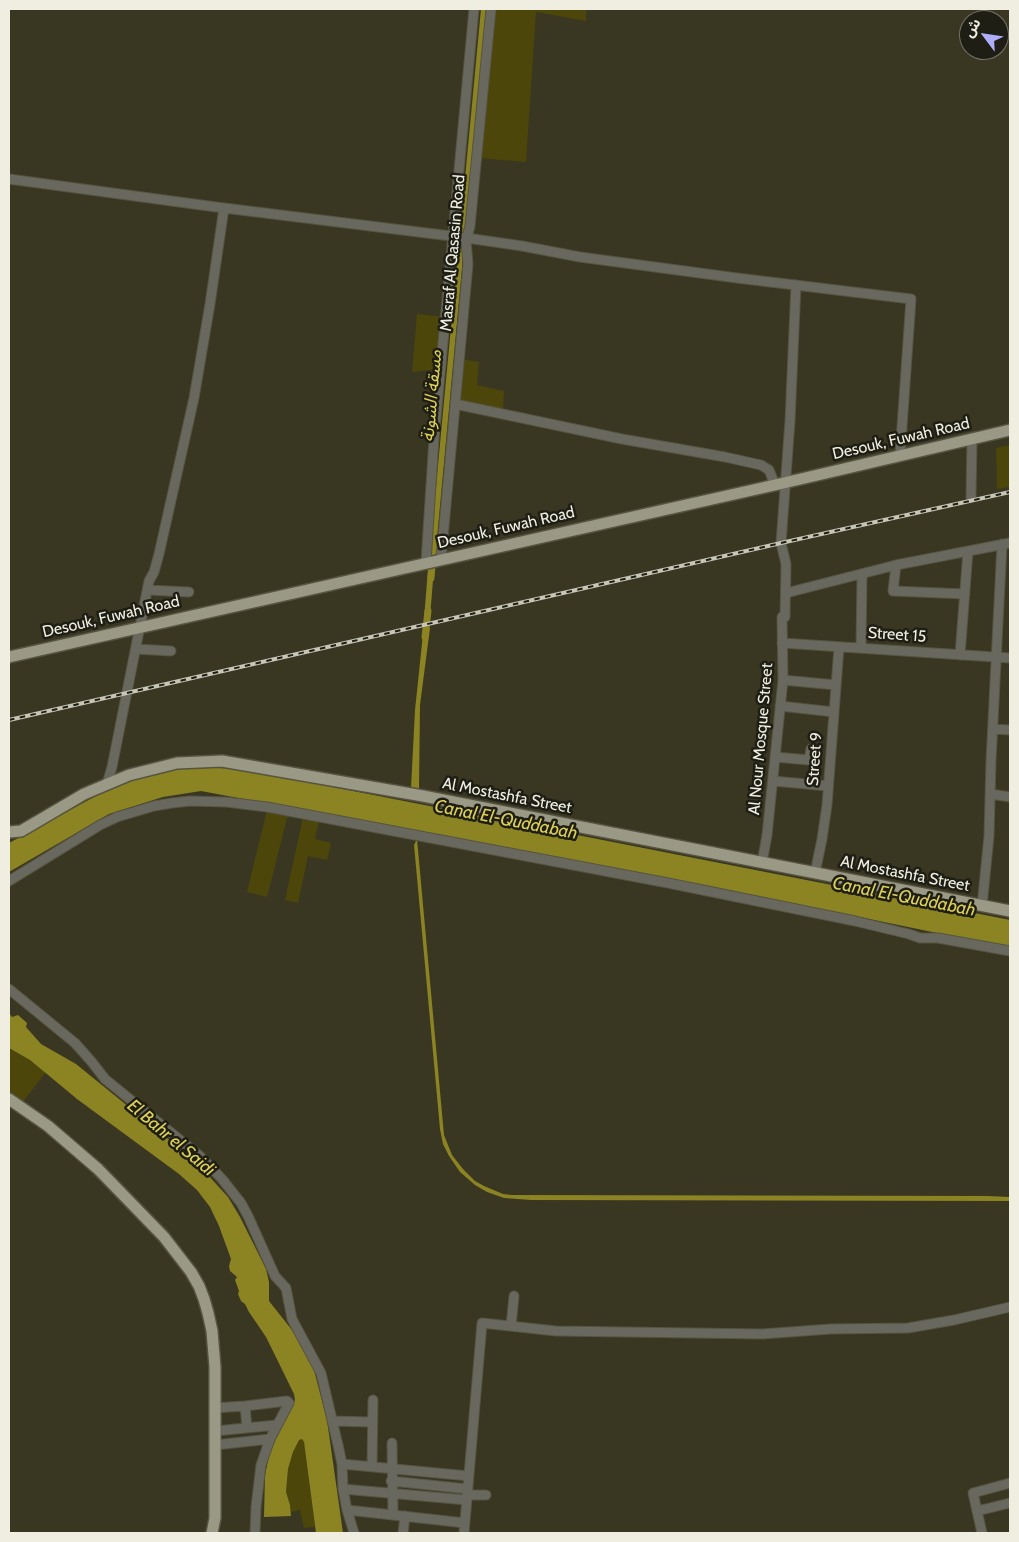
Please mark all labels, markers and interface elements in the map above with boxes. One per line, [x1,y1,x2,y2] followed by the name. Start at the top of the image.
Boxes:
[959,10,1009,60] north arrow
[959,15,985,41] text: ش
[437,174,469,332] street label: Masraf Al Qasasin Road
[417,349,447,443] water label: مسقة الشونة
[831,414,971,464] street label: Desouk, Fuwah Road
[436,503,576,553] street label: Desouk, Fuwah Road
[41,592,181,642] street label: Desouk, Fuwah Road
[867,623,927,647] street label: Street 15
[745,662,777,816] street label: Al Nour Mosque Street
[804,731,826,787] street label: Street 9
[441,774,573,818] street label: Al Mostashfa Street
[433,796,579,844] water label: Canal El-Quddabah
[839,852,971,896] street label: Al Mostashfa Street
[831,873,977,921] water label: Canal El-Quddabah
[123,1095,219,1181] water label: El Bahr el Saidi

